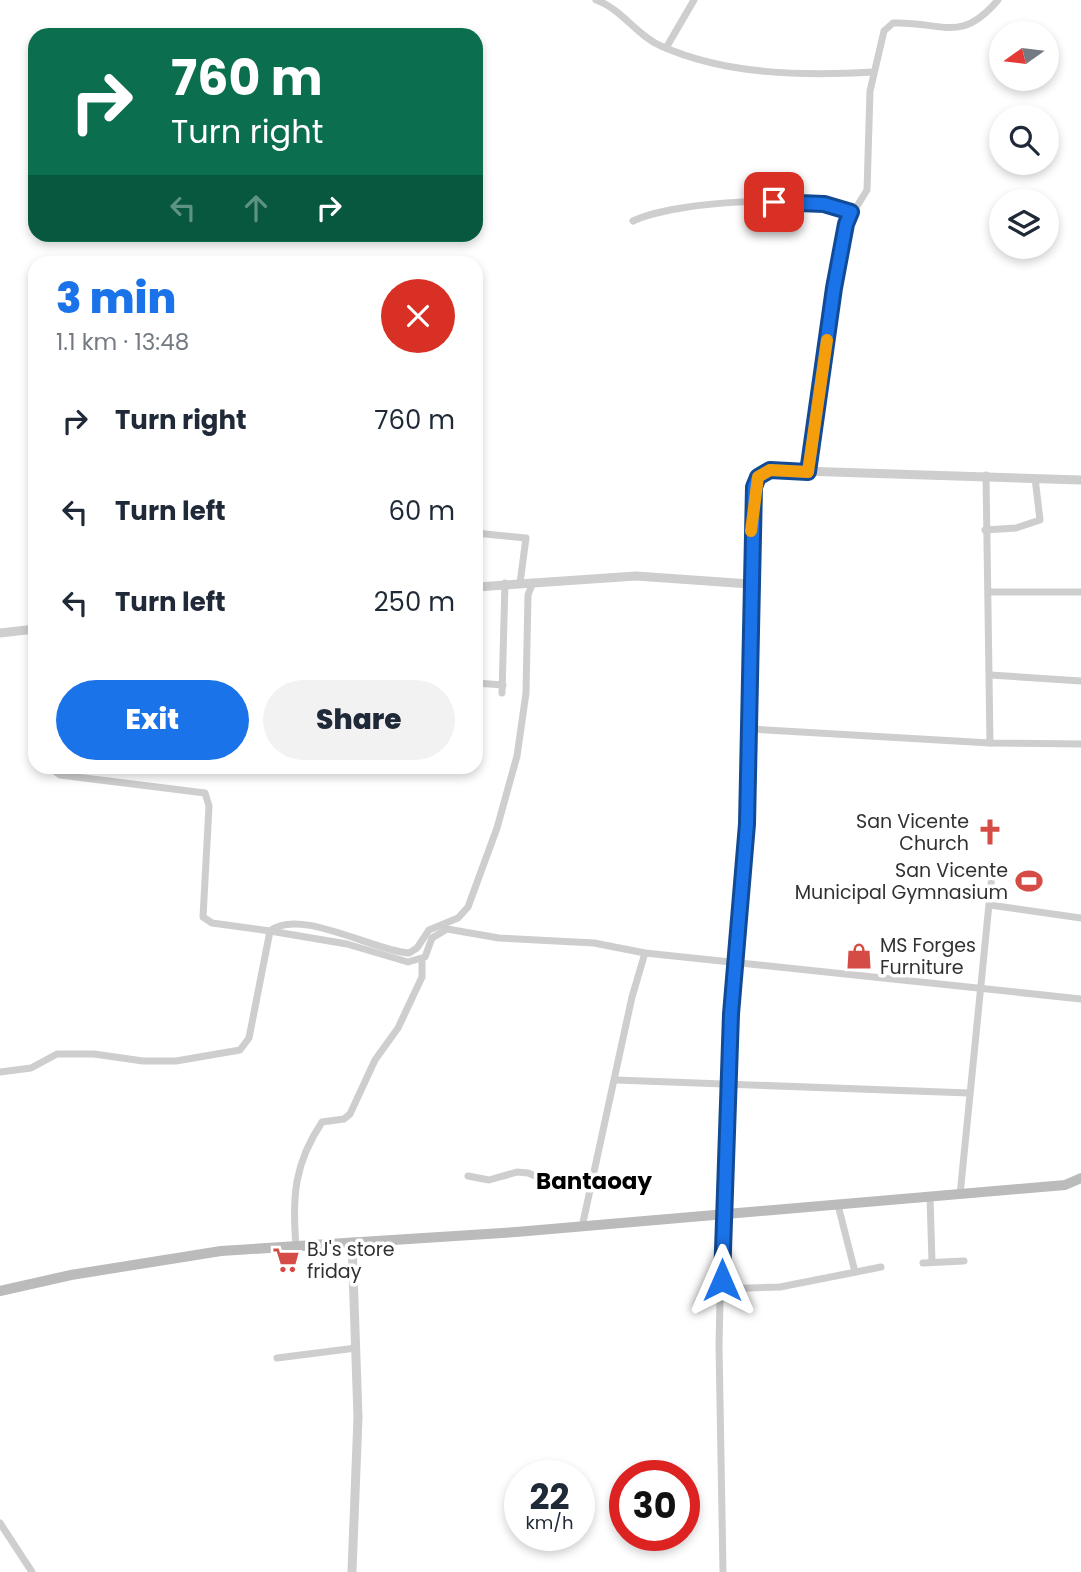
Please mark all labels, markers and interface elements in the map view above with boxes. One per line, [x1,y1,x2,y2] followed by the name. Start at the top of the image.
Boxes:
[989,21,1059,91] north arrow
[989,21,1059,259] map controls
[171,44,323,112] text: 760 m
[56,56,147,147] icon: right
[989,105,1059,175] button: search
[171,109,323,154] text: Turn right
[744,172,804,232] pin
[755,183,793,221] icon: arrive
[164,189,202,227] icon: left
[237,189,275,227] icon: ahead
[310,189,348,227] icon: right
[989,189,1059,259] button: layers
[56,269,176,328] text: 3 min
[381,279,455,353] button: close
[56,326,189,358] text: 1.1 km · 13:48
[56,402,94,440] icon: right
[115,402,247,438] text: Turn right
[374,402,455,438] text: 760 m
[56,493,94,531] icon: left
[115,493,226,529] text: Turn left
[388,493,455,529] text: 60 m
[56,584,94,622] icon: left
[115,584,226,620] text: Turn left
[374,584,455,620] text: 250 m
[56,680,249,760] button: Exit
[263,680,455,760] button: Share
[856,808,969,857] place label: San Vicente Church
[975,817,1005,847] church icon: San Vicente Church
[795,857,1008,906] place label: San Vicente Municipal Gymnasium
[1014,866,1044,896] sports icon: San Vicente Municipal Gymnasium
[880,932,976,981] place label: MS Forges Furniture
[844,941,874,971] shop icon: MS Forges Furniture
[536,1165,652,1197] district label: Bantaoay
[307,1236,395,1285] place label: BJ's store friday
[685,1243,759,1317] position arrow
[271,1245,301,1275] supermarket icon: BJ's store friday
[609,1460,700,1551] speed limit sign: 30
[530,1472,569,1521] text: 22
[526,1510,573,1535] text: km/h

